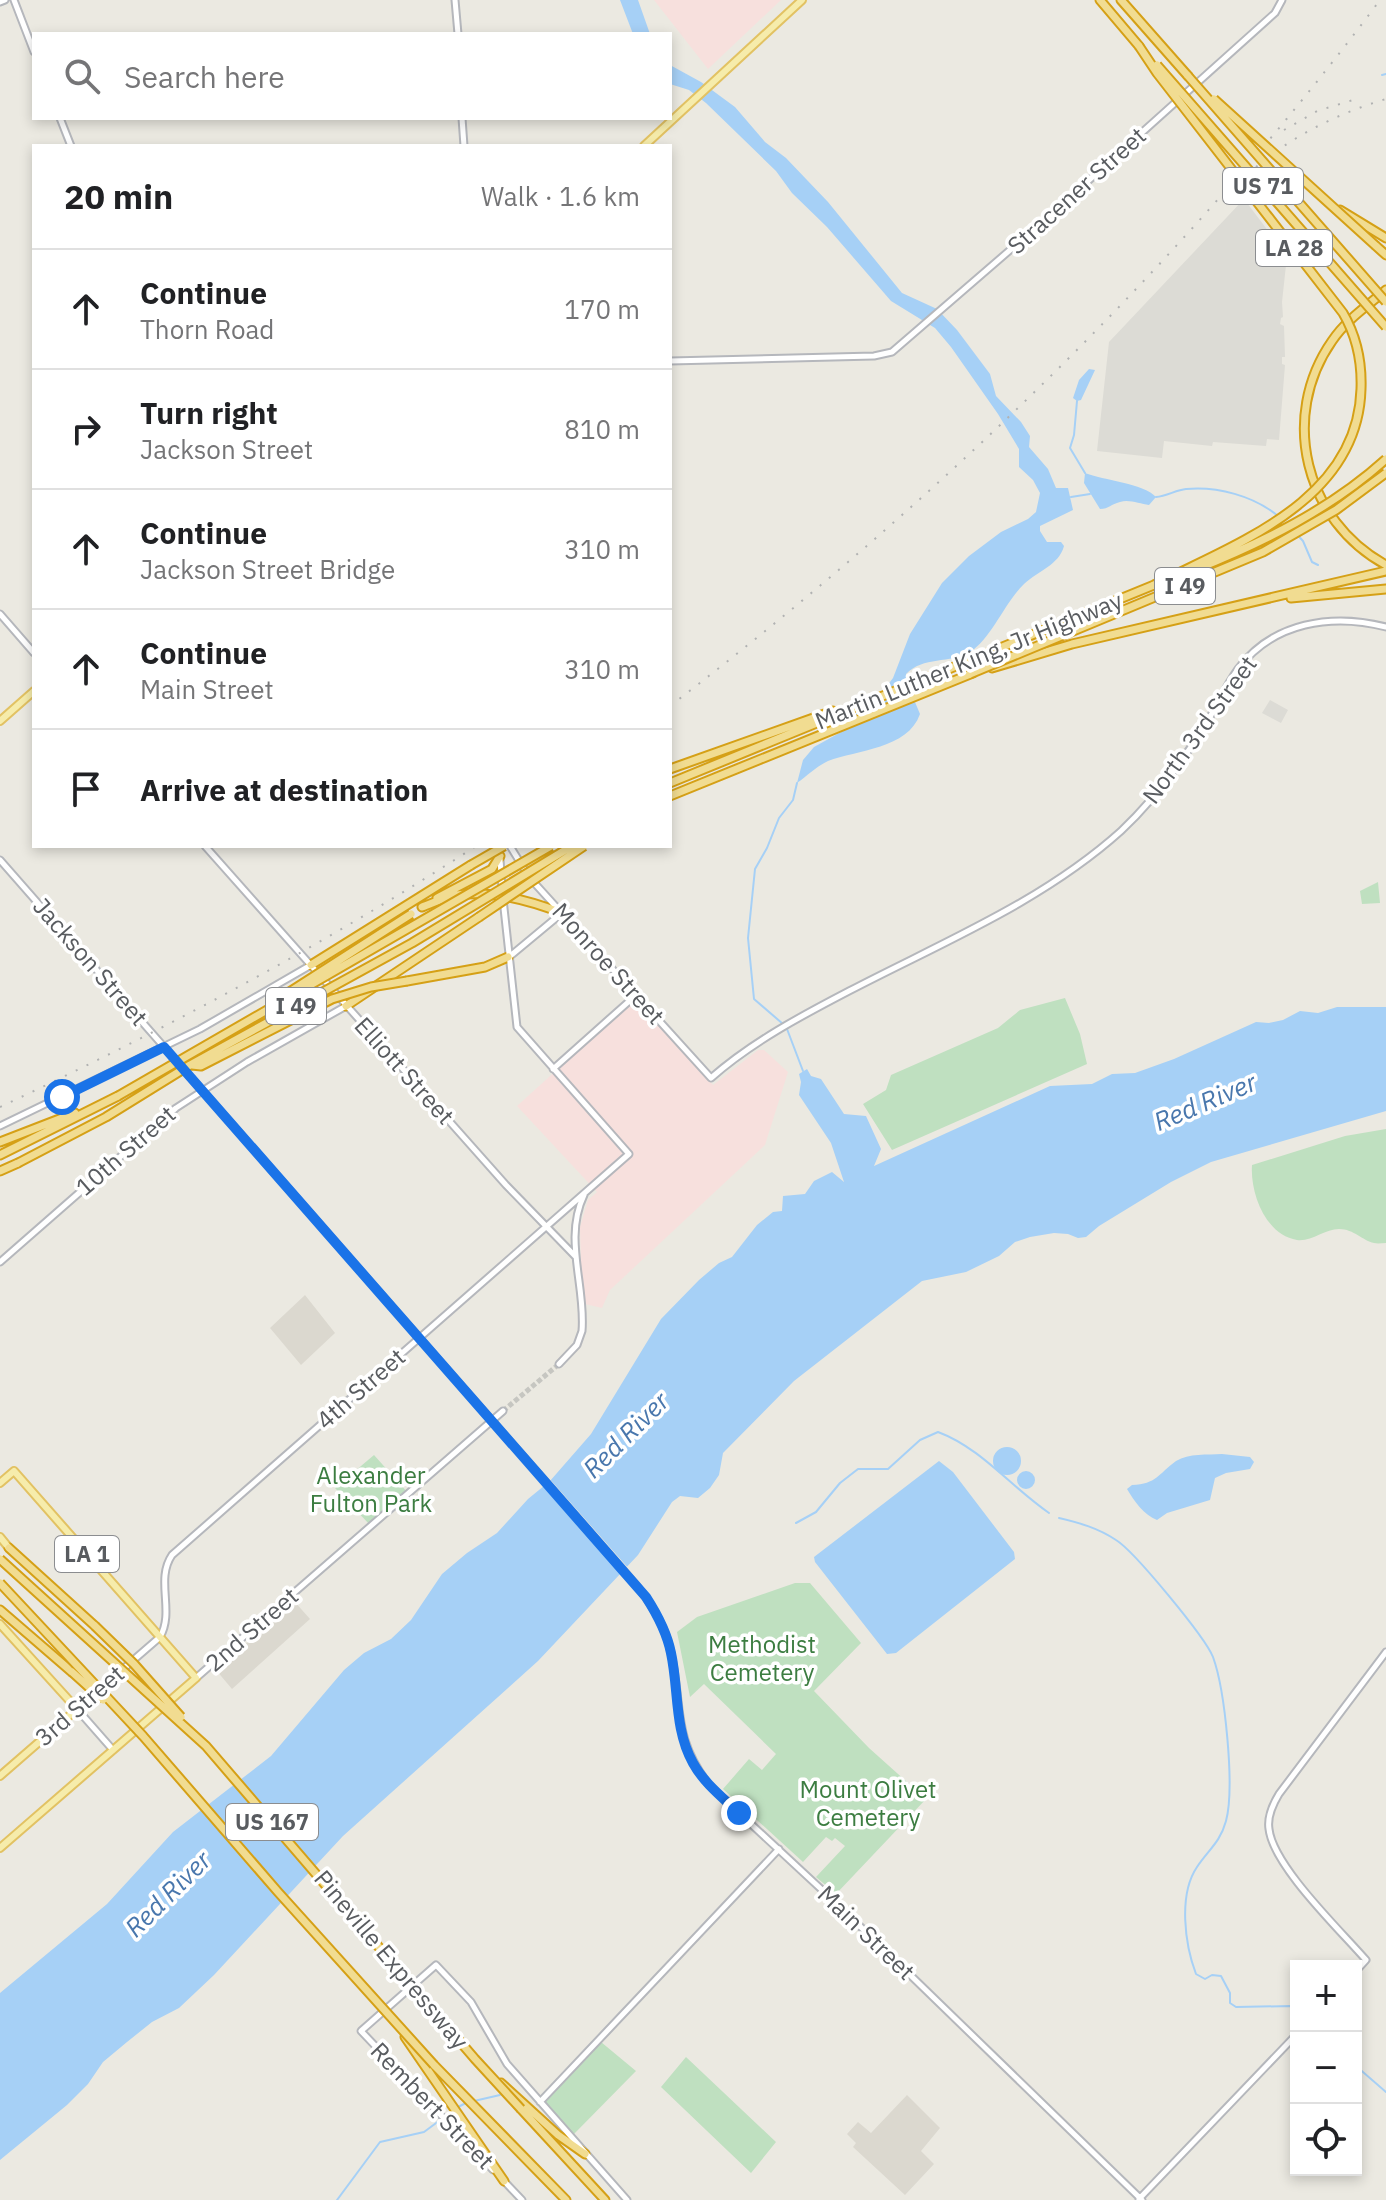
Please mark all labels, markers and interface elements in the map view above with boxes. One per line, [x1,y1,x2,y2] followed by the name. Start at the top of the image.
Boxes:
[32,32,672,120] search box
[60,54,104,98] icon: search
[124,57,285,96] text: Search here
[1000,119,1152,261] street label: Stracener Street
[1223,168,1303,204] road number: US 71
[64,174,173,218] text: 20 min
[481,179,640,213] text: Walk · 1.6 km
[1256,230,1332,266] road number: LA 28
[140,273,267,312] text: Continue
[64,287,108,331] icon: ahead
[564,292,640,326] text: 170 m
[140,312,274,346] text: Thorn Road
[140,393,278,432] text: Turn right
[64,407,108,451] icon: right
[564,412,640,446] text: 810 m
[140,432,313,466] text: Jackson Street
[140,513,267,552] text: Continue
[64,527,108,571] icon: ahead
[564,532,640,566] text: 310 m
[140,552,395,586] text: Jackson Street Bridge
[1155,568,1215,604] road number: I 49
[810,584,1127,736] street label: Martin Luther King, Jr Highway
[140,633,267,672] text: Continue
[64,647,108,691] icon: ahead
[1135,649,1264,810] street label: North 3rd Street
[564,652,640,686] text: 310 m
[140,672,274,706] text: Main Street
[64,767,108,811] icon: arrive
[140,770,428,809] text: Arrive at destination
[26,891,155,1032] street label: Jackson Street
[546,896,672,1031] street label: Monroe Street
[266,988,326,1024] road number: I 49
[348,1010,462,1131] street label: Elliott Street
[1148,1064,1263,1138] water label: Red River
[44,1079,80,1115] route start
[69,1098,182,1202] street label: 10th Street
[309,1341,412,1436] street label: 4th Street
[575,1383,677,1485] water label: Red River
[310,1459,433,1519] park label: Alexander Fulton Park
[55,1536,119,1572] road number: LA 1
[198,1580,305,1679] street label: 2nd Street
[708,1628,816,1688] park label: Methodist Cemetery
[28,1658,131,1753] street label: 3rd Street
[799,1773,937,1833] park label: Mount Olivet Cemetery
[721,1795,757,1831] route end
[226,1804,318,1840] road number: US 167
[117,1842,219,1944] water label: Red River
[307,1863,476,2056] street label: Pineville Expressway
[811,1878,922,1987] street label: Main Street
[1290,1960,1362,2176] map controls
[1290,1960,1362,2032] button: +
[1290,2032,1362,2104] button: −
[364,2035,502,2176] street label: Rembert Street
[1290,2104,1362,2176] button: locate

